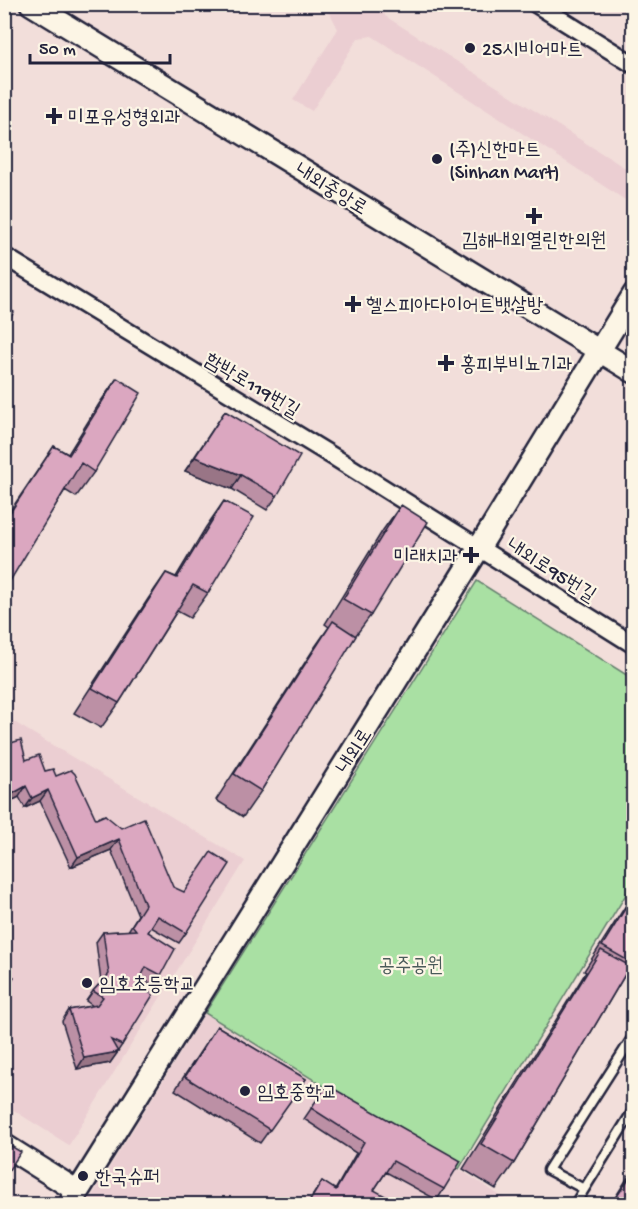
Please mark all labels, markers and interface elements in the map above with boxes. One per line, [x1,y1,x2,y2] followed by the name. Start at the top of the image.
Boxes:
[30,27,170,65] scale bar
[39,40,76,61] text: 50 m
[482,40,583,63] place label: 25시비어마트
[463,41,477,55] marker: 25시비어마트
[45,107,63,125] marker: 미포유성형외과
[68,108,181,131] place label: 미포유성형외과
[449,140,560,186] place label: (주)신한마트 (Sinhan Mart)
[430,152,444,166] marker: (주)신한마트 (Sinhan Mart)
[290,160,371,222] street label: 내외중앙로
[525,207,543,225] marker: 김해내외열린한의원
[462,231,606,254] place label: 김해내외열린한의원
[344,295,362,313] marker: 헬스피아다이어트뱃살방
[366,296,543,319] place label: 헬스피아다이어트뱃살방
[200,350,303,424] street label: 함박로119번길
[437,354,455,372] marker: 홍피부비뇨기과
[460,354,573,378] place label: 홍피부비뇨기과
[501,535,599,608] street label: 내외로95번길
[462,546,480,564] marker: 미래치과
[394,547,458,570] place label: 미래치과
[333,725,379,778] street label: 내외로
[379,956,443,979] park label: 공주공원
[99,975,196,998] place label: 임호초등학교
[80,976,94,990] marker: 임호초등학교
[257,1083,337,1106] place label: 임호중학교
[238,1084,252,1098] marker: 임호중학교
[95,1168,159,1191] place label: 한국슈퍼
[76,1169,90,1183] marker: 한국슈퍼

